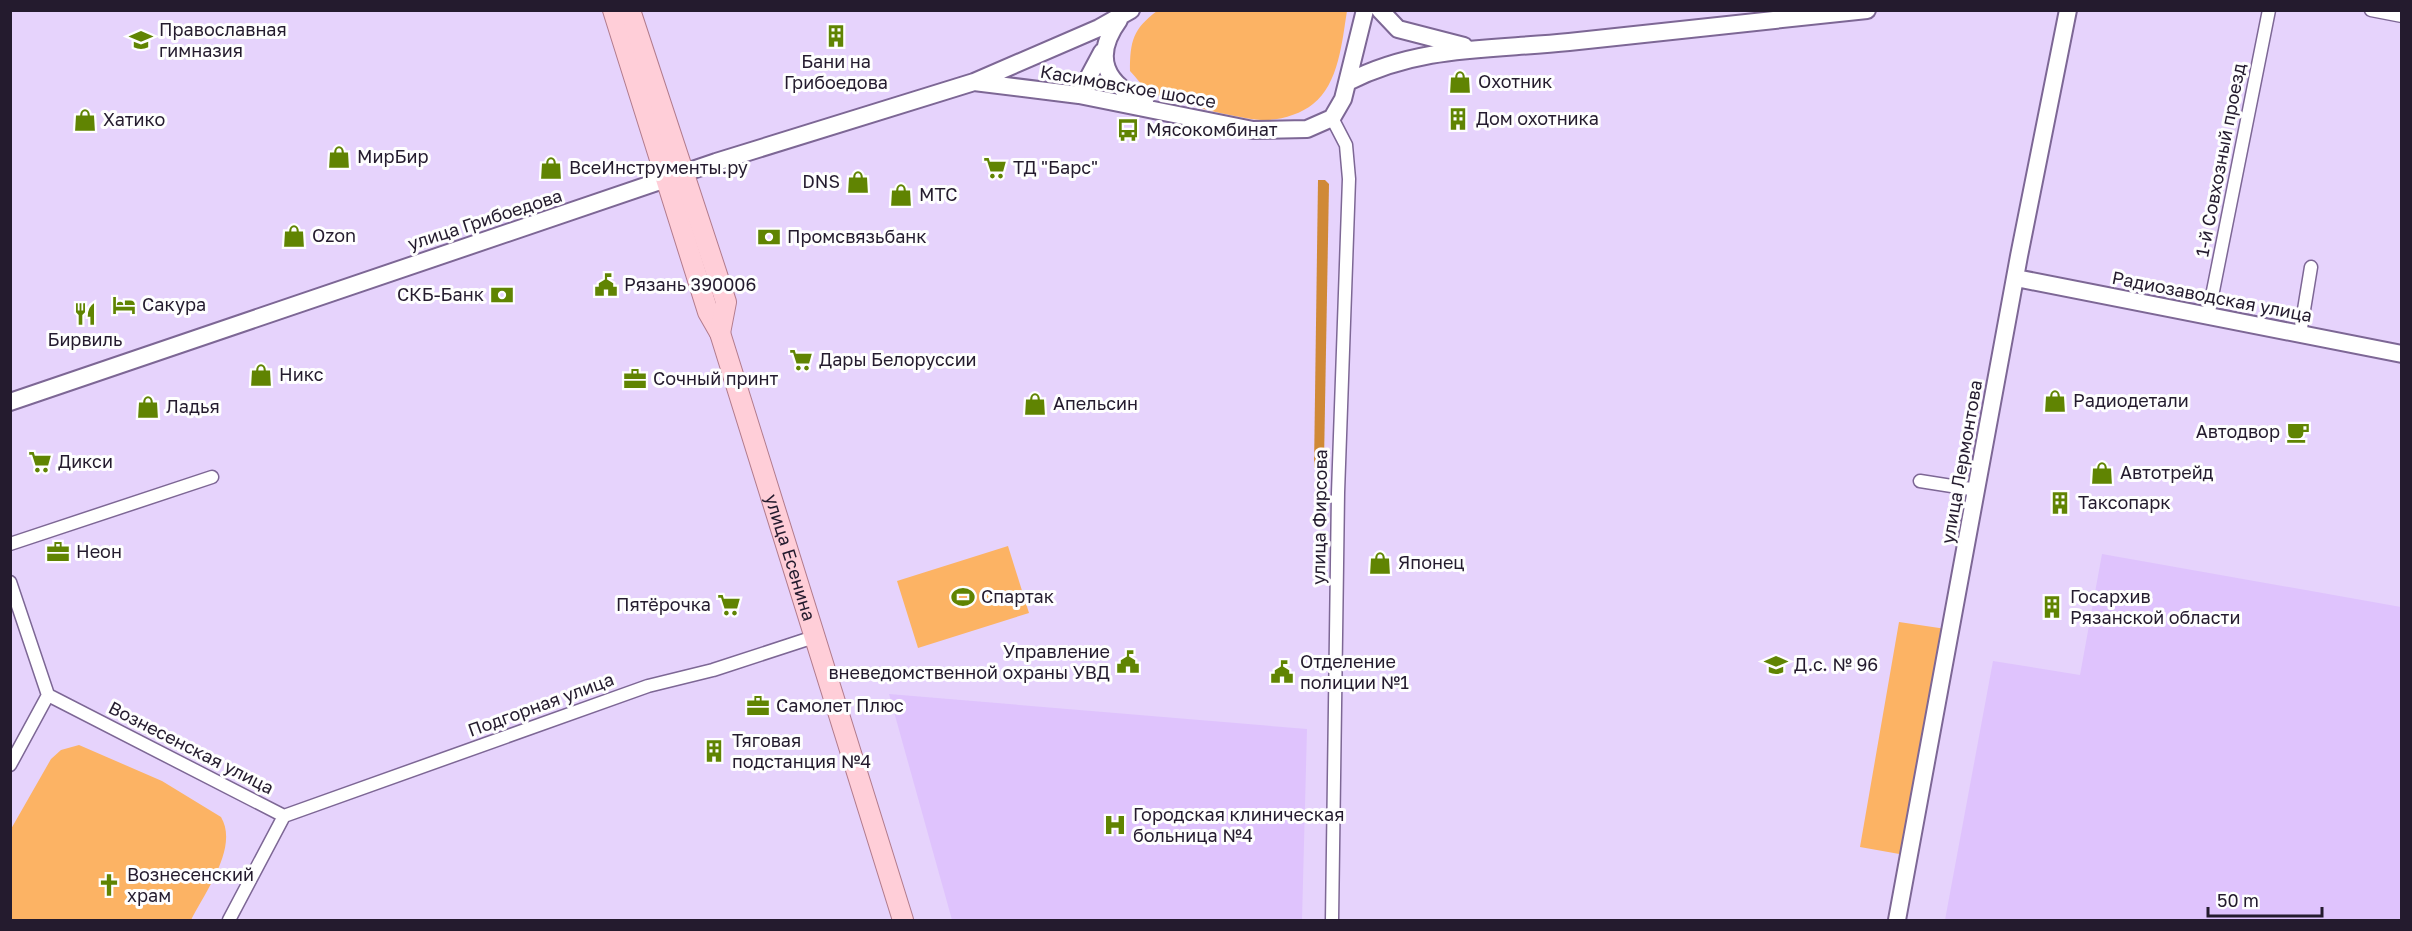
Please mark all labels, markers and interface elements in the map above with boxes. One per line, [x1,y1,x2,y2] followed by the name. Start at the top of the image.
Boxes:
[159,18,287,61] place label: Православная гимназия
[823,23,849,49] building icon: Бани на Грибоедова
[128,27,154,53] school or university icon: Православная гимназия
[784,50,888,93] place label: Бани на Грибоедова
[1038,60,1218,112] street label: Касимовское шоссе
[2190,61,2250,259] street label: 1-й Совхозный проезд
[1447,69,1473,95] shop icon: Охотник
[1478,70,1552,92] place label: Охотник
[1445,106,1471,132] building icon: Дом охотника
[72,107,98,133] shop icon: Хатико
[1476,107,1599,129] place label: Дом охотника
[103,108,165,130] place label: Хатико
[1115,117,1141,143] bus stop icon: Мясокомбинат
[1146,118,1278,140] place label: Мясокомбинат
[326,144,352,170] shop icon: МирБир
[357,145,429,167] place label: МирБир
[538,155,564,181] shop icon: ВсеИнструменты.ру
[982,155,1008,181] supermarket icon: ТД "Барс"
[569,156,748,178] place label: ВсеИнструменты.ру
[1013,156,1098,178] place label: ТД "Барс"
[845,169,871,195] shop icon: DNS
[802,170,840,192] place label: DNS
[888,182,914,208] shop icon: МТС
[919,183,958,205] place label: МТС
[405,184,565,254] street label: улица Грибоедова
[281,223,307,249] shop icon: Ozon
[312,224,356,246] place label: Ozon
[756,224,782,250] bank icon: Промсвязьбанк
[787,225,927,247] place label: Промсвязьбанк
[2110,266,2314,326] street label: Радиозаводская улица
[593,272,619,298] public building icon: Рязань 390006
[624,273,756,295] place label: Рязань 390006
[489,282,515,308] bank icon: СКБ-Банк
[397,283,484,305] place label: СКБ-Банк
[111,292,137,318] hotel icon: Сакура
[142,293,206,315] place label: Сакура
[72,301,98,327] restaurant icon: Бирвиль
[47,328,123,350] place label: Бирвиль
[788,347,814,373] supermarket icon: Дары Белоруссии
[819,348,977,370] place label: Дары Белоруссии
[248,362,274,388] shop icon: Никс
[279,363,324,385] place label: Никс
[622,366,648,392] office icon: Сочный принт
[653,367,778,389] place label: Сочный принт
[1936,378,1986,546] street label: улица Лермонтова
[2042,388,2068,414] shop icon: Радиодетали
[2073,389,2189,411] place label: Радиодетали
[1022,391,1048,417] shop icon: Апельсин
[1053,392,1138,414] place label: Апельсин
[135,394,161,420] shop icon: Ладья
[166,395,220,417] place label: Ладья
[2285,419,2311,445] cafe icon: Автодвор
[2196,420,2280,442] place label: Автодвор
[27,449,53,475] supermarket icon: Дикси
[1307,449,1331,585] street label: улица Фирсова
[58,450,113,472] place label: Дикси
[2089,460,2115,486] shop icon: Автотрейд
[2120,461,2214,483] place label: Автотрейд
[2047,490,2073,516] building icon: Таксопарк
[761,491,821,623] street label: улица Есенина
[2078,491,2171,513] place label: Таксопарк
[45,539,71,565] office icon: Неон
[76,540,122,562] place label: Неон
[1367,550,1393,576] shop icon: Японец
[1398,551,1465,573] place label: Японец
[950,584,976,610] sports icon: Спартак
[981,585,1054,607] place label: Спартак
[2070,585,2240,628] place label: Госархив Рязанской области
[716,592,742,618] supermarket icon: Пятёрочка
[616,593,711,615] place label: Пятёрочка
[2039,594,2065,620] building icon: Госархив Рязанской области
[828,640,1110,683] place label: Управление вневедомственной охраны УВД
[1115,649,1141,675] public building icon: Управление вневедомственной охраны УВД
[1300,650,1409,693] place label: Отделение полиции №1
[1763,652,1789,678] school or university icon: Д.с. № 96
[1794,653,1878,675] place label: Д.с. № 96
[1269,659,1295,685] public building icon: Отделение полиции №1
[465,667,617,741] street label: Подгорная улица
[745,693,771,719] office icon: Самолет Плюс
[776,694,904,716] place label: Самолет Плюс
[105,696,278,798] street label: Вознесенская улица
[732,729,871,772] place label: Тяговая подстанция №4
[701,738,727,764] building icon: Тяговая подстанция №4
[1133,803,1344,846] place label: Городская клиническая больница №4
[1102,812,1128,838] hospital icon: Городская клиническая больница №4
[127,863,254,906] place label: Вознесенский храм
[96,872,122,898] church icon: Вознесенский храм
[2208,880,2322,918] scale bar
[2217,889,2259,911] text: 50 m

